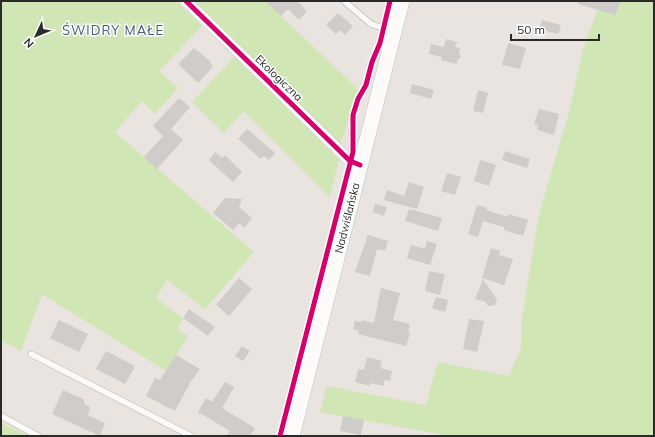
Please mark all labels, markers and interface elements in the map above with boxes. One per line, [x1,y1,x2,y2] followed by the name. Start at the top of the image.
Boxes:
[16,16,56,56] north arrow
[511,16,599,42] scale bar
[62,22,164,38] district label: ŚWIDRY MAŁE
[517,22,545,37] text: 50 m
[21,35,37,51] text: N
[252,52,306,104] street label: Ekologiczna
[331,181,363,255] street label: Nadwiślańska

